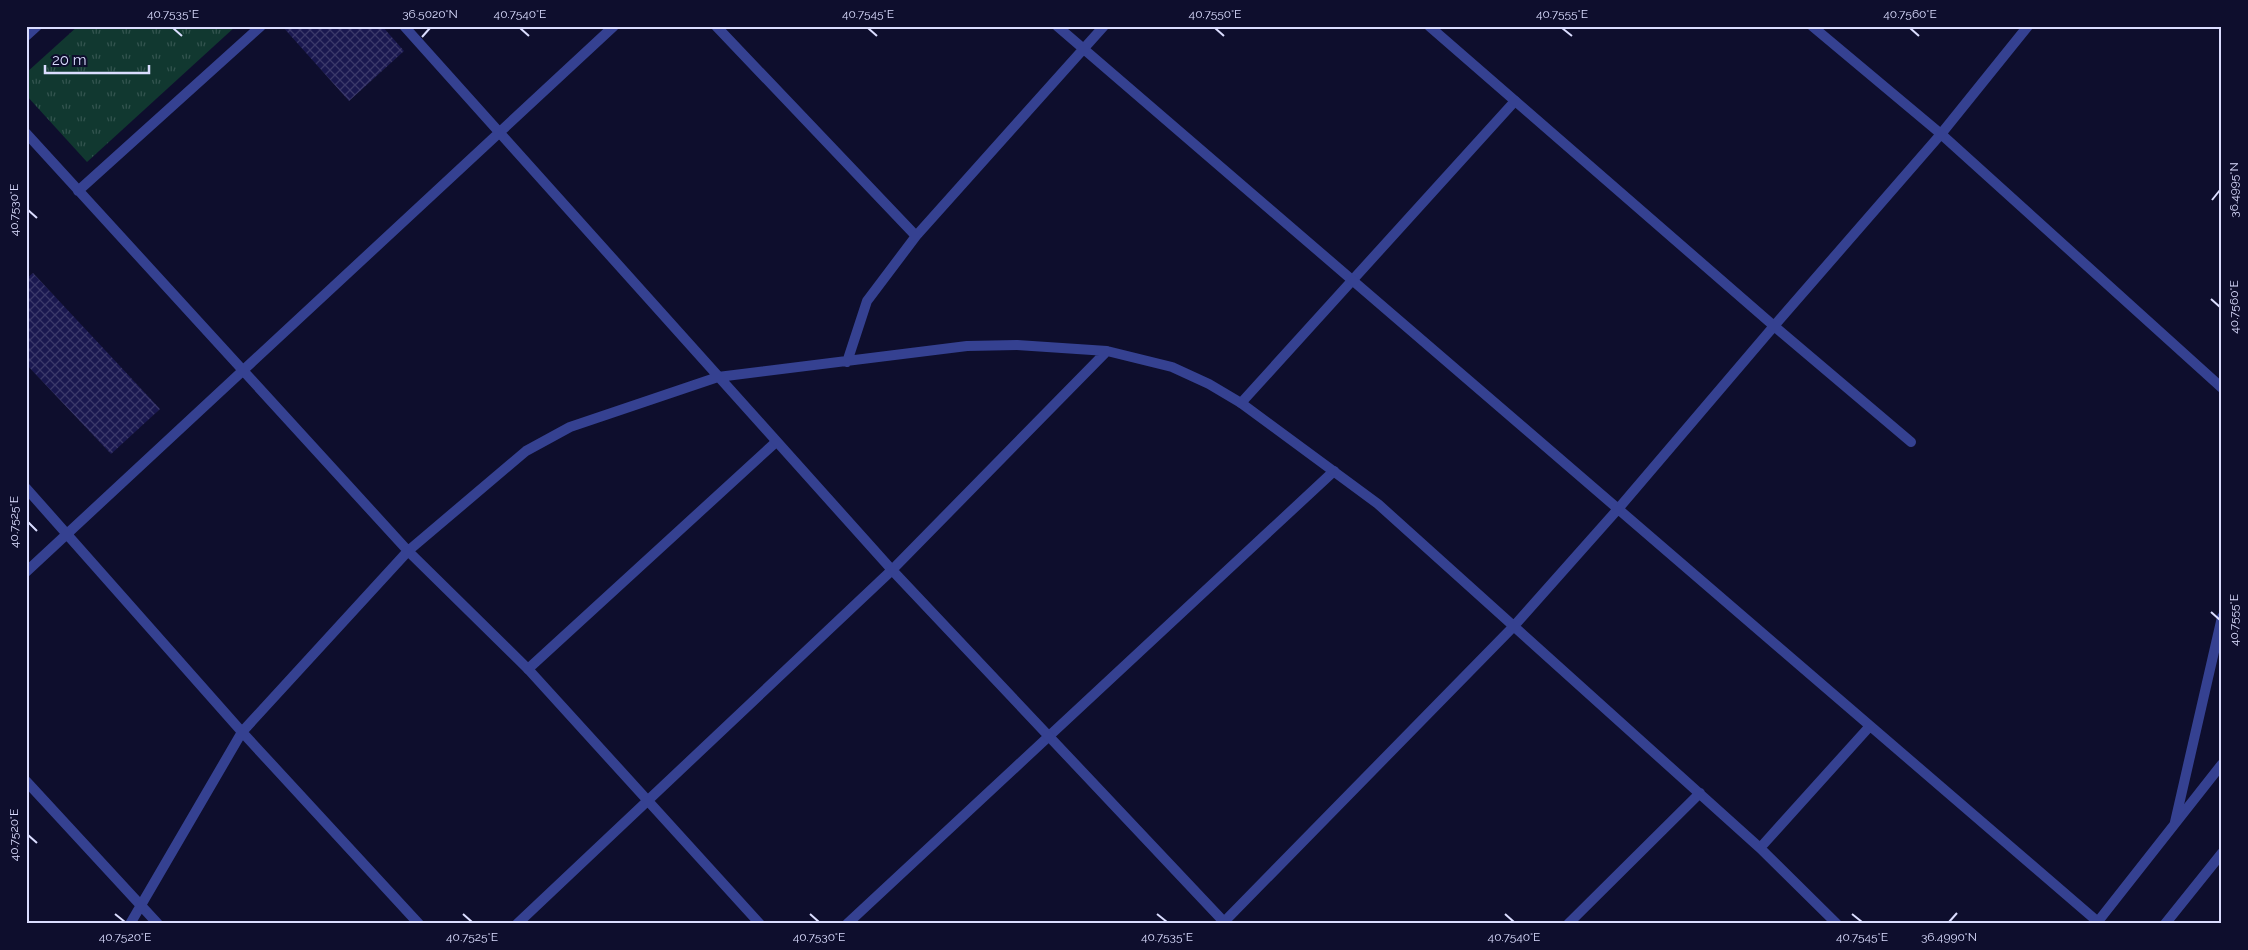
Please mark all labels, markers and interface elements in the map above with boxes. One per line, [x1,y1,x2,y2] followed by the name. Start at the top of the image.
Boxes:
[147,7,199,21] text: 40.7535°E
[402,7,458,21] text: 36.5020°N
[494,7,546,21] text: 40.7540°E
[842,7,894,21] text: 40.7545°E
[1189,7,1241,21] text: 40.7550°E
[1536,7,1588,21] text: 40.7555°E
[1883,7,1937,21] text: 40.7560°E
[45,42,149,74] scale bar
[52,51,87,69] text: 20 m
[2227,162,2241,218] text: 36.4995°N
[7,184,21,236] text: 40.7530°E
[2227,280,2241,334] text: 40.7560°E
[7,496,21,548] text: 40.7525°E
[2227,594,2241,646] text: 40.7555°E
[7,809,21,861] text: 40.7520°E
[99,930,151,944] text: 40.7520°E
[446,930,498,944] text: 40.7525°E
[793,930,845,944] text: 40.7530°E
[1141,930,1193,944] text: 40.7535°E
[1488,930,1540,944] text: 40.7540°E
[1836,930,1888,944] text: 40.7545°E
[1921,930,1977,944] text: 36.4990°N

